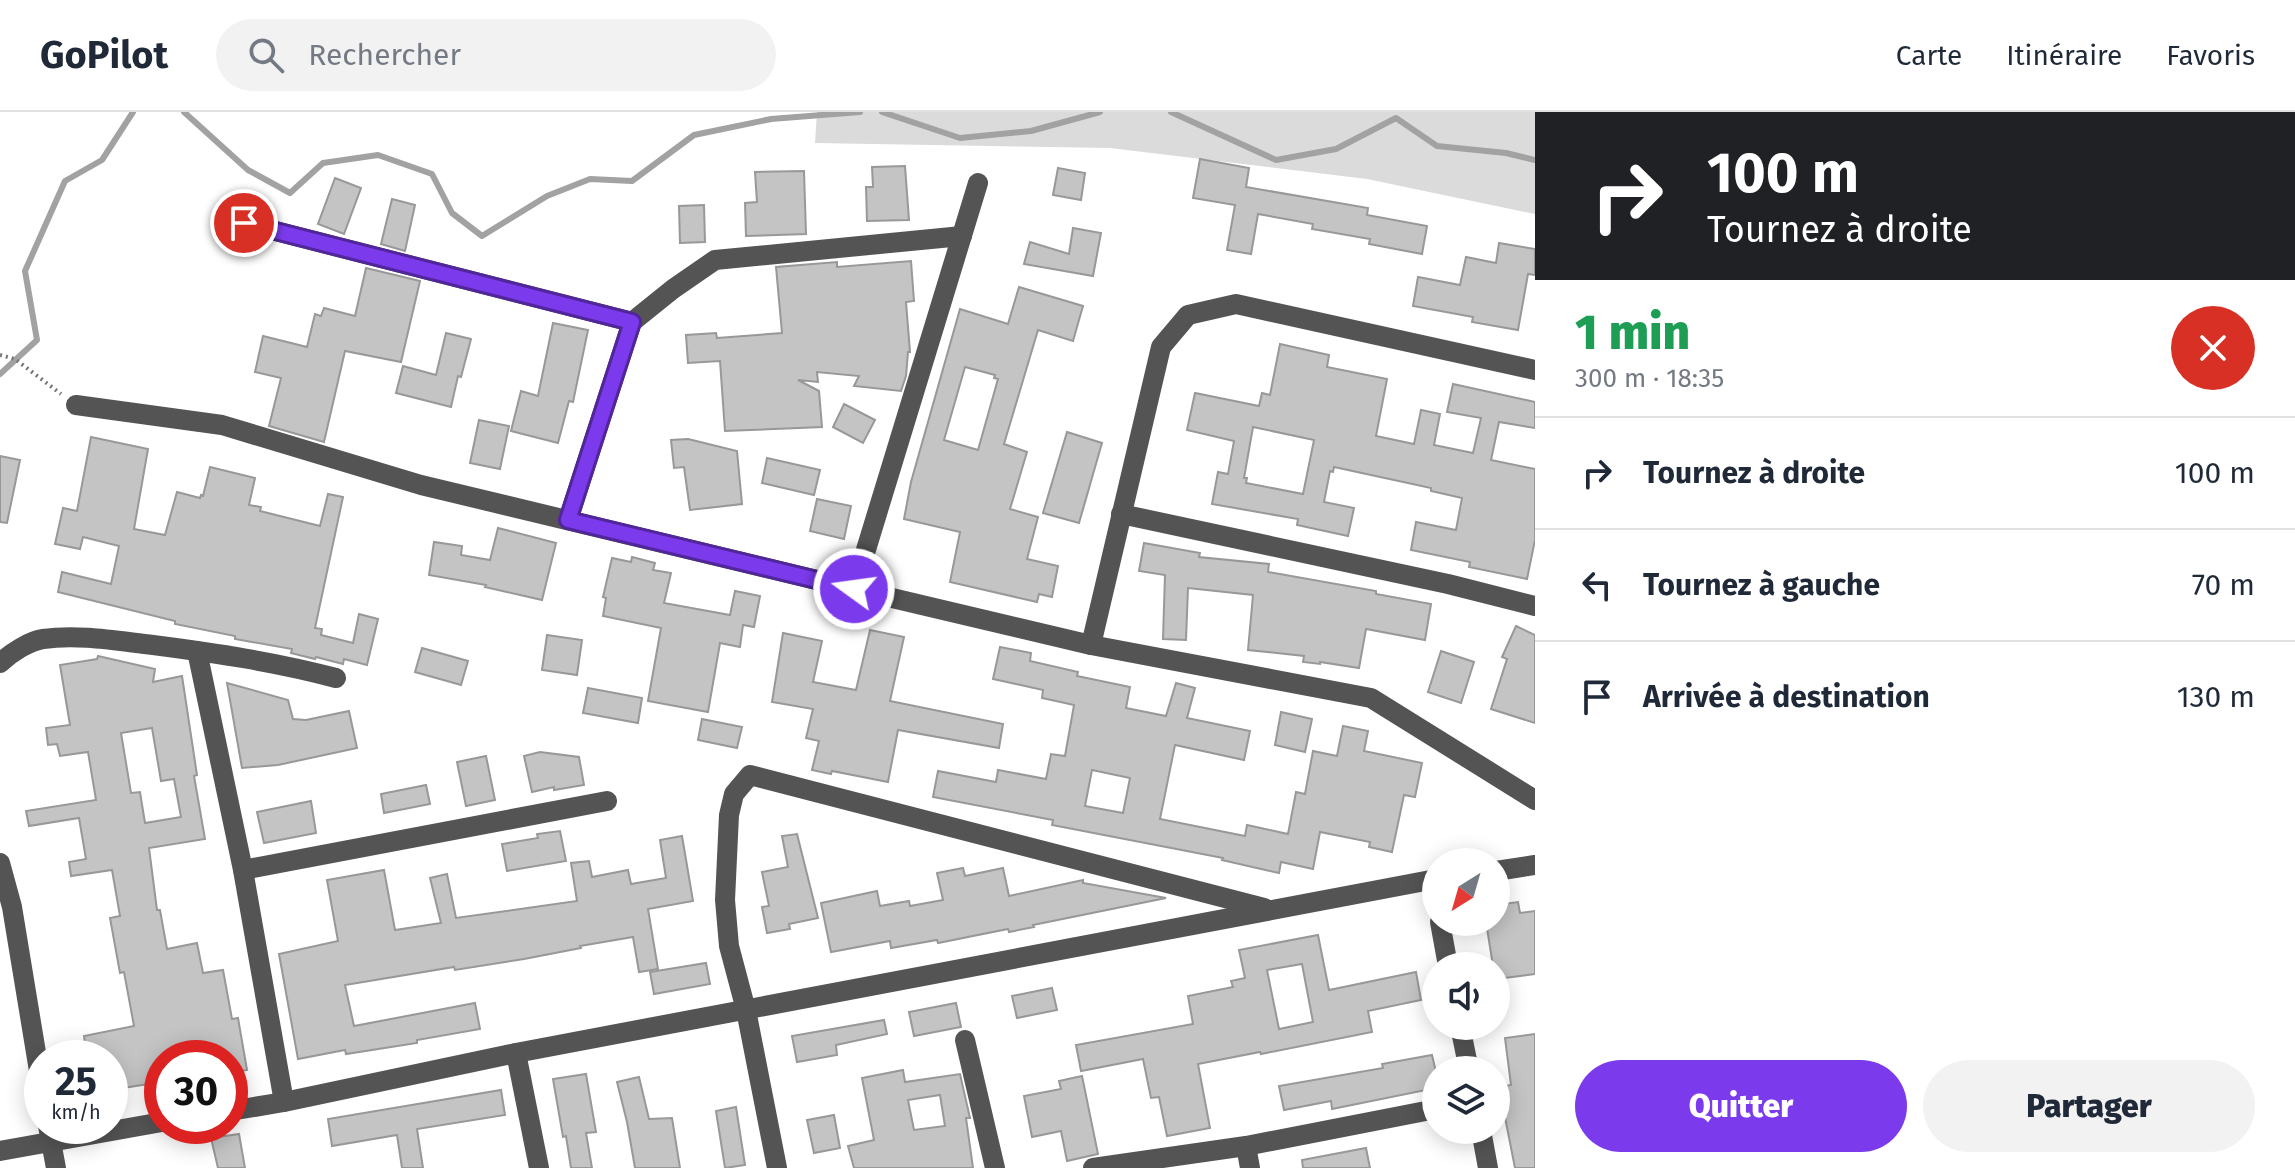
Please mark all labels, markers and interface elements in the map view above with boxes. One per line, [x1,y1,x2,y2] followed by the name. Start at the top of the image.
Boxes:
[216,19,776,91] search box
[40,32,168,78] text: GoPilot
[244,33,288,77] icon: search
[308,37,461,73] text: Rechercher
[1896,39,1962,72] text: Carte
[2006,39,2122,72] text: Itinéraire
[2166,39,2255,72] text: Favoris
[1707,140,1859,207] text: 100 m
[1575,144,1679,248] icon: right
[210,189,278,257] pin
[222,201,266,245] icon: arrive
[1707,208,1972,252] text: Tournez à droite
[1575,304,1690,362] text: 1 min
[2171,306,2255,390] button: close
[1575,363,1724,394] text: 300 m · 18:35
[1575,451,1619,495] icon: right
[1643,455,1865,491] text: Tournez à droite
[2175,455,2255,491] text: 100 m
[812,547,896,631] position arrow
[1575,563,1619,607] icon: left
[1643,567,1880,603] text: Tournez à gauche
[2192,567,2255,603] text: 70 m
[1575,675,1619,719] icon: arrive
[1643,679,1930,715] text: Arrivée à destination
[2177,679,2255,715] text: 130 m
[1422,848,1510,936] north arrow
[1422,848,1510,1144] map controls
[1422,952,1510,1040] button: sound
[144,1040,248,1144] speed limit sign: 30
[1422,1056,1510,1144] button: layers
[55,1058,97,1106] text: 25
[1575,1060,1907,1152] button: Quitter
[1923,1060,2255,1152] button: Partager
[51,1100,101,1124] text: km/h

